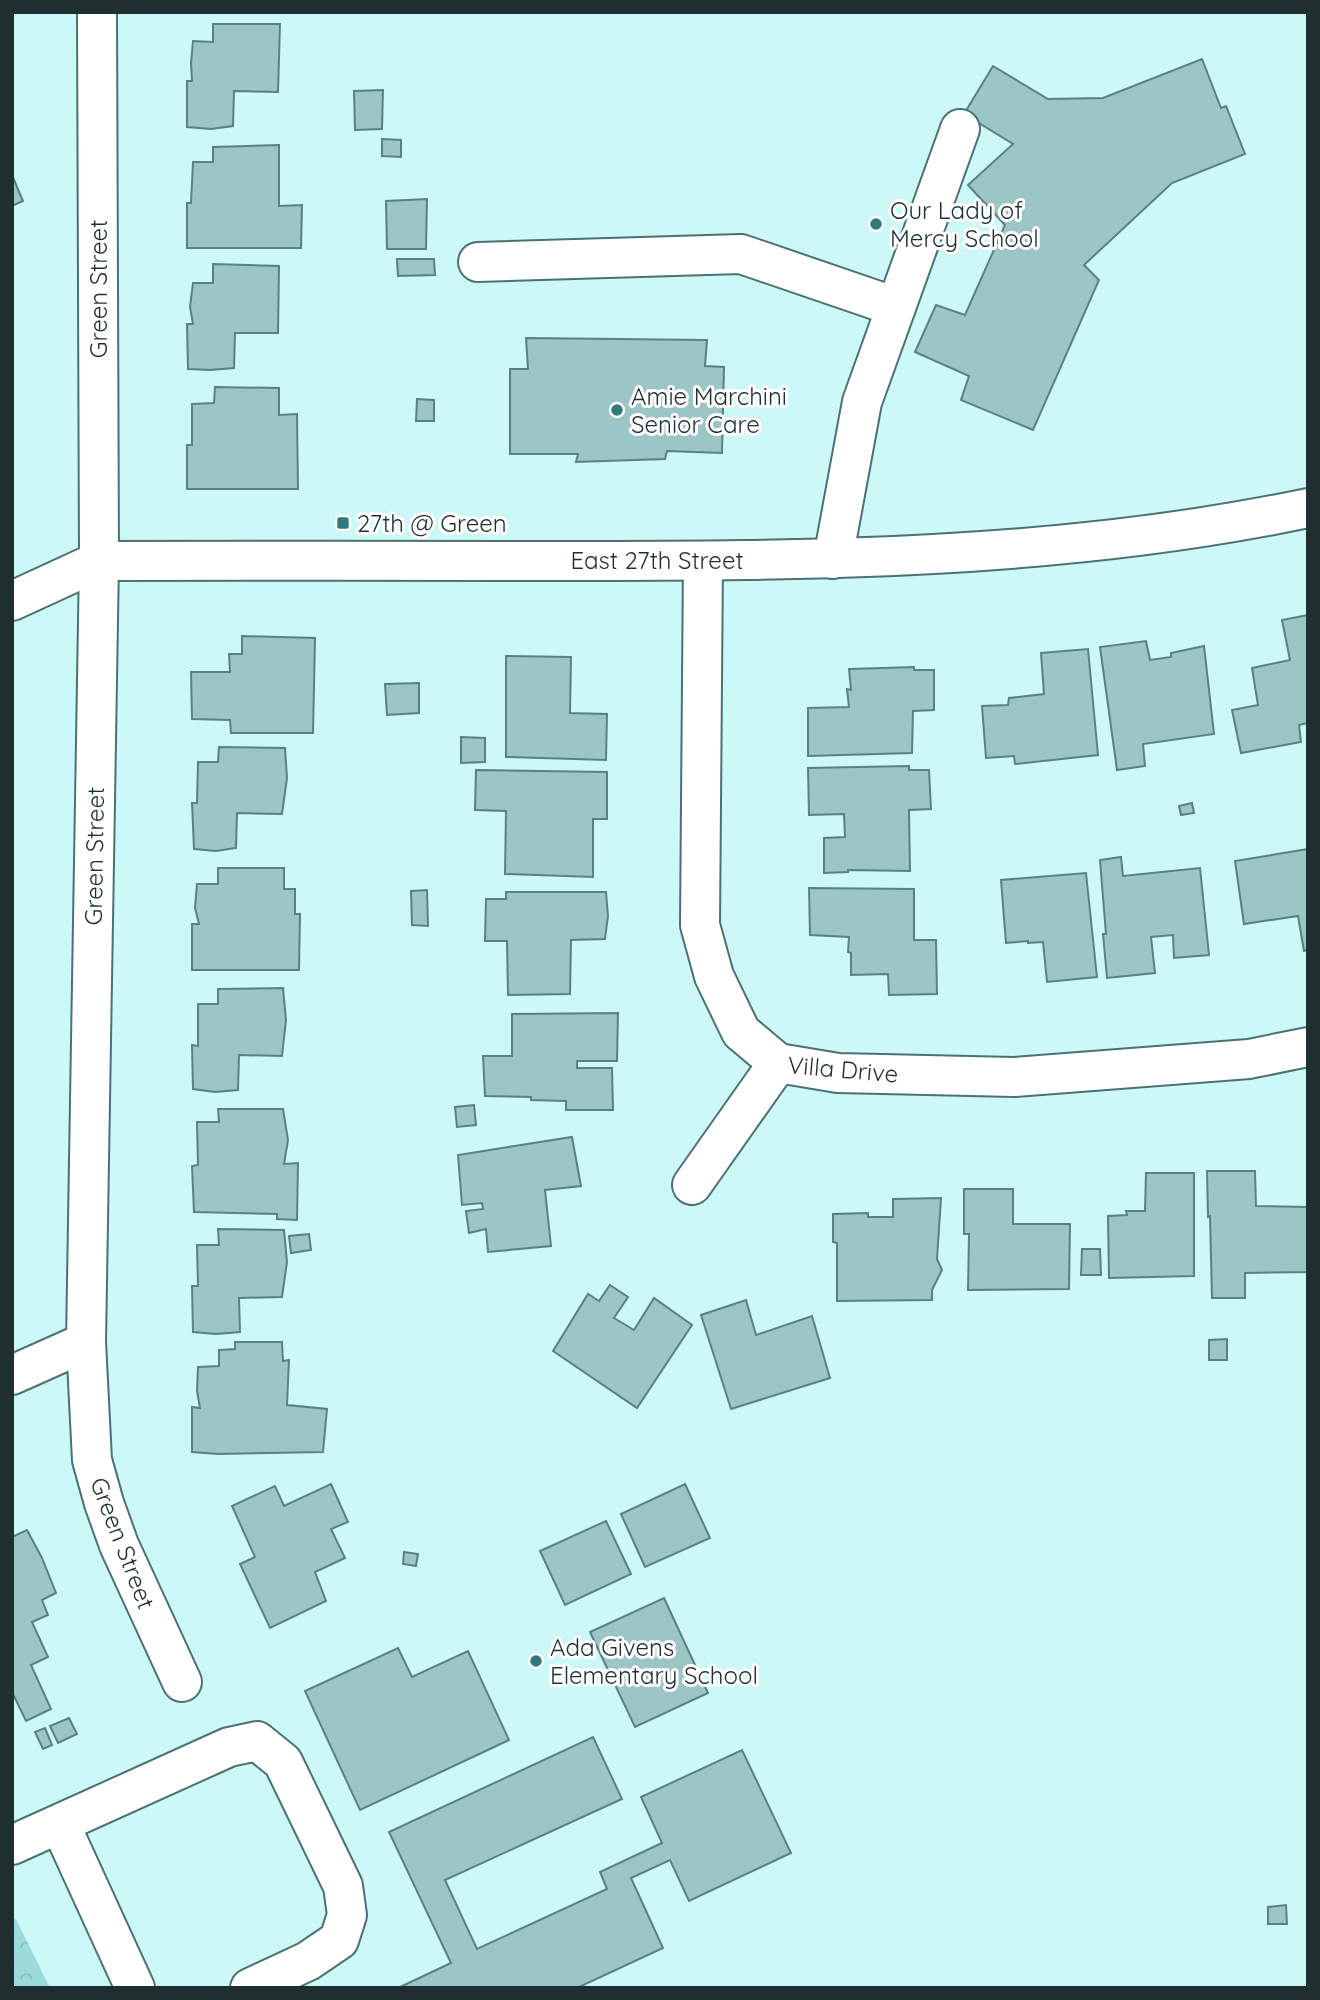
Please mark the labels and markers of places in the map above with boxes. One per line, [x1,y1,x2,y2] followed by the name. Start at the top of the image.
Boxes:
[890,195,1039,253] place label: Our Lady of Mercy School
[868,216,884,232] marker: Our Lady of Mercy School
[631,381,787,439] place label: Amie Marchini Senior Care
[609,402,625,418] marker: Amie Marchini Senior Care
[357,508,507,538] place label: 27th @ Green
[335,515,351,531] marker: 27th @ Green
[550,1632,758,1690] place label: Ada Givens Elementary School
[528,1653,544,1669] marker: Ada Givens Elementary School

